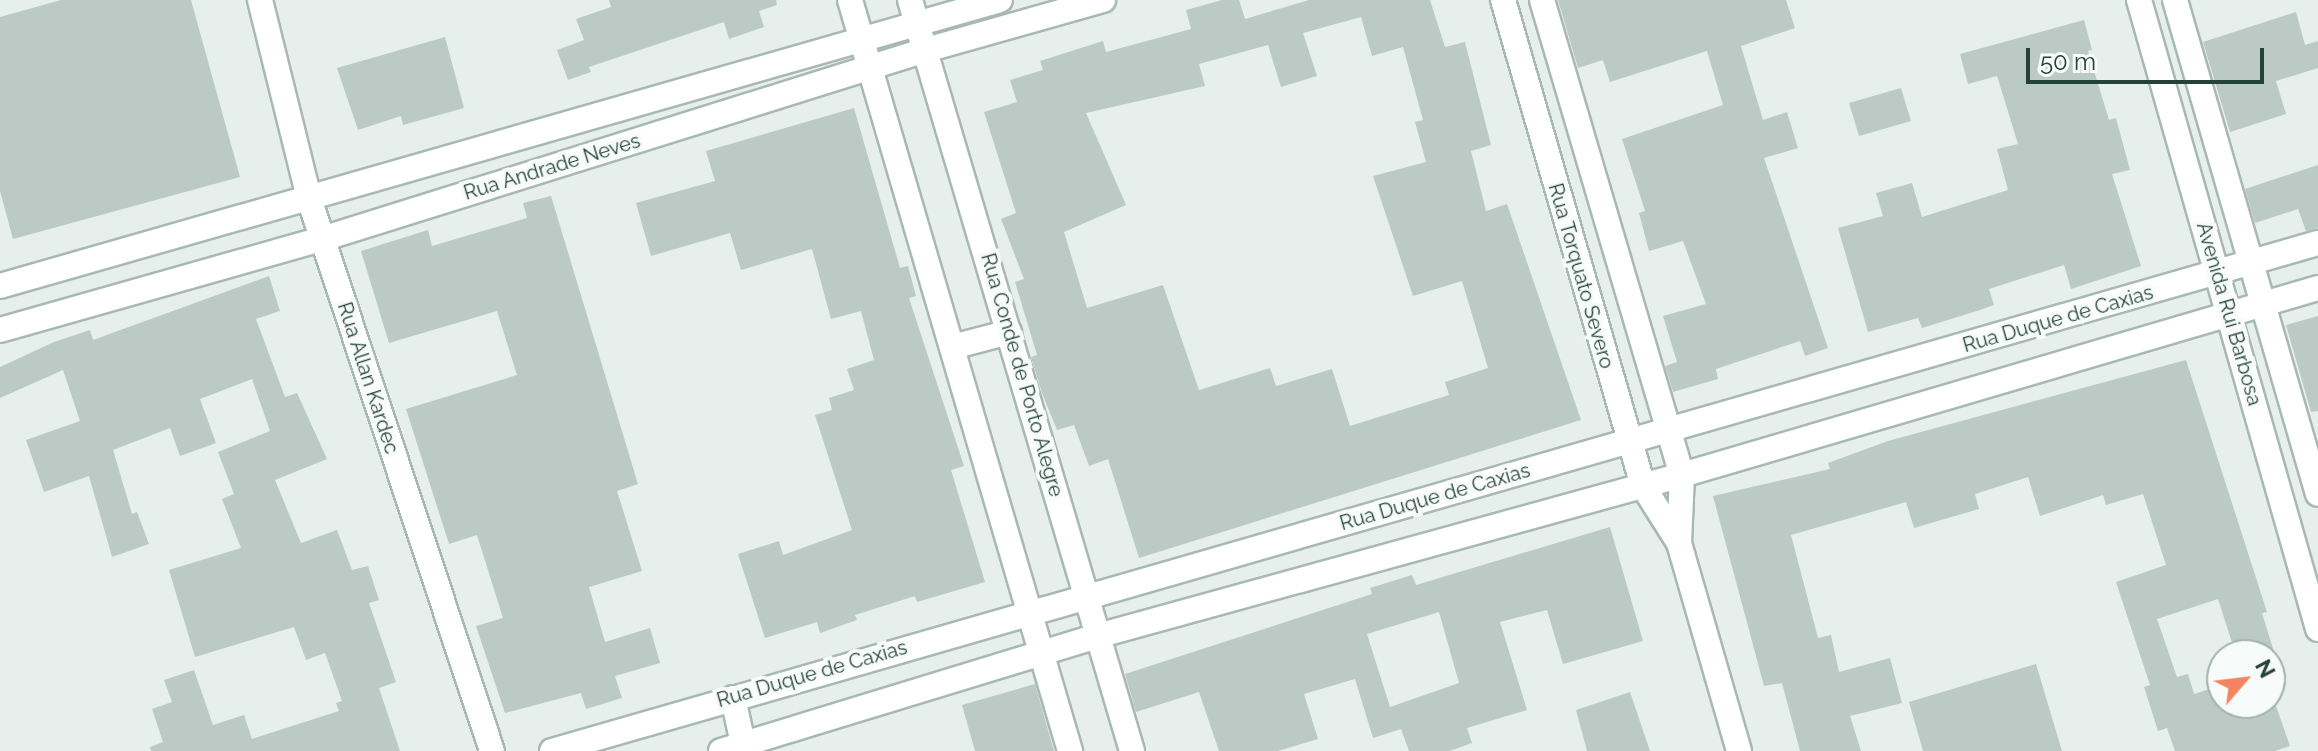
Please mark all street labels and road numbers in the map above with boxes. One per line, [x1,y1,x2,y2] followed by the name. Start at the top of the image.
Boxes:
[461,129,643,205] street label: Rua Andrade Neves
[1543,180,1619,372] street label: Rua Torquato Severo
[2191,220,2267,408] street label: Avenida Rui Barbosa
[976,250,1068,500] street label: Rua Conde de Porto Alegre
[1960,280,2156,358] street label: Rua Duque de Caxias
[332,299,404,457] street label: Rua Allan Kardec
[1337,458,1533,536] street label: Rua Duque de Caxias
[714,635,910,713] street label: Rua Duque de Caxias

